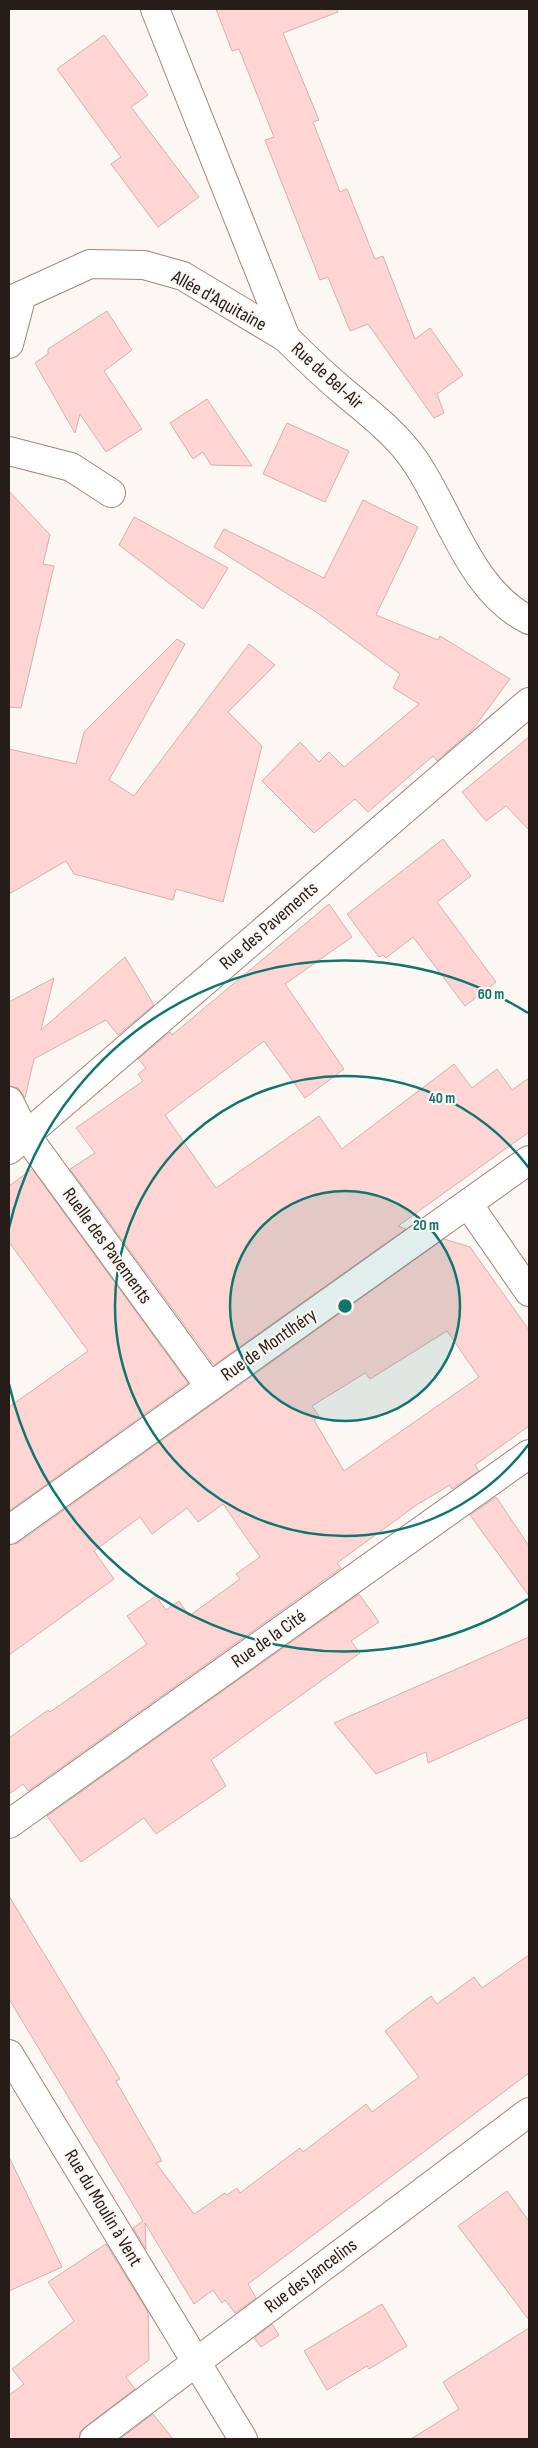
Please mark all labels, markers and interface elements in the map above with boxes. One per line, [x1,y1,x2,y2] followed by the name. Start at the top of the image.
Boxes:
[167,265,270,336] street label: Allée d'Aquitaine
[286,338,368,415] street label: Rue de Bel-Air
[215,877,323,975] street label: Rue des Pavements
[478,985,504,1004] text: 60 m
[429,1089,455,1108] text: 40 m
[57,1183,157,1309] street label: Ruelle des Pavements
[413,1216,439,1235] text: 20 m
[336,1297,354,1315] centre of rings
[217,1303,322,1386] street label: Rue de Montlhéry
[227,1605,311,1673] street label: Rue de la Cité
[59,2146,147,2271] street label: Rue du Moulin à Vent
[260,2234,362,2318] street label: Rue des Jancelins

